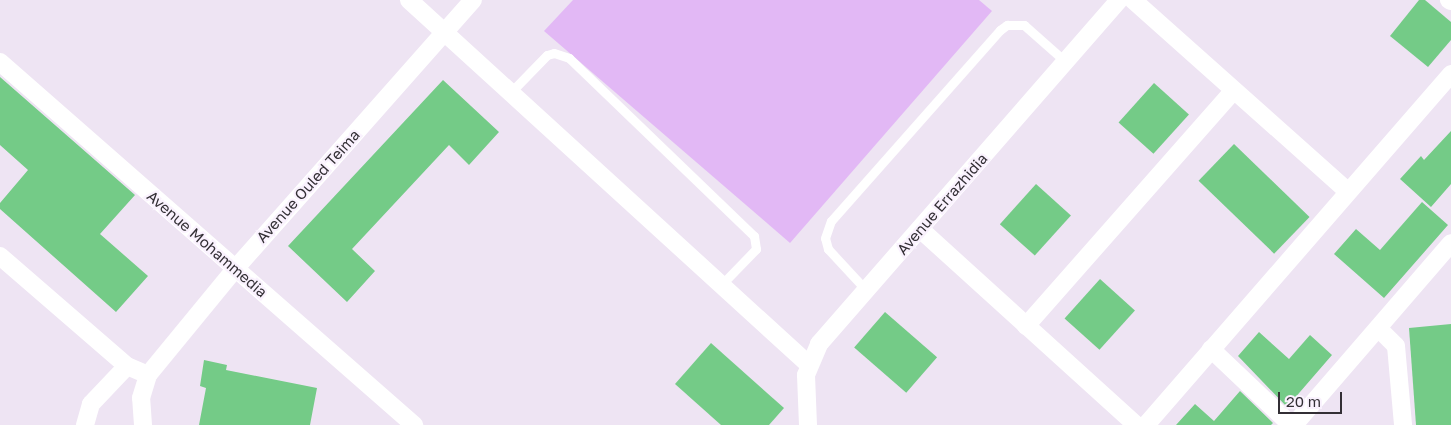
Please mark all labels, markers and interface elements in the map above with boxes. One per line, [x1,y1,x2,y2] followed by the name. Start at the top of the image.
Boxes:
[253,126,363,246] street label: Avenue Ouled Teima
[893,150,991,258] street label: Avenue Errazhidia
[143,187,271,301] street label: Avenue Mohammedia
[1281,382,1345,414] scale bar
[1286,392,1321,410] text: 20 m

